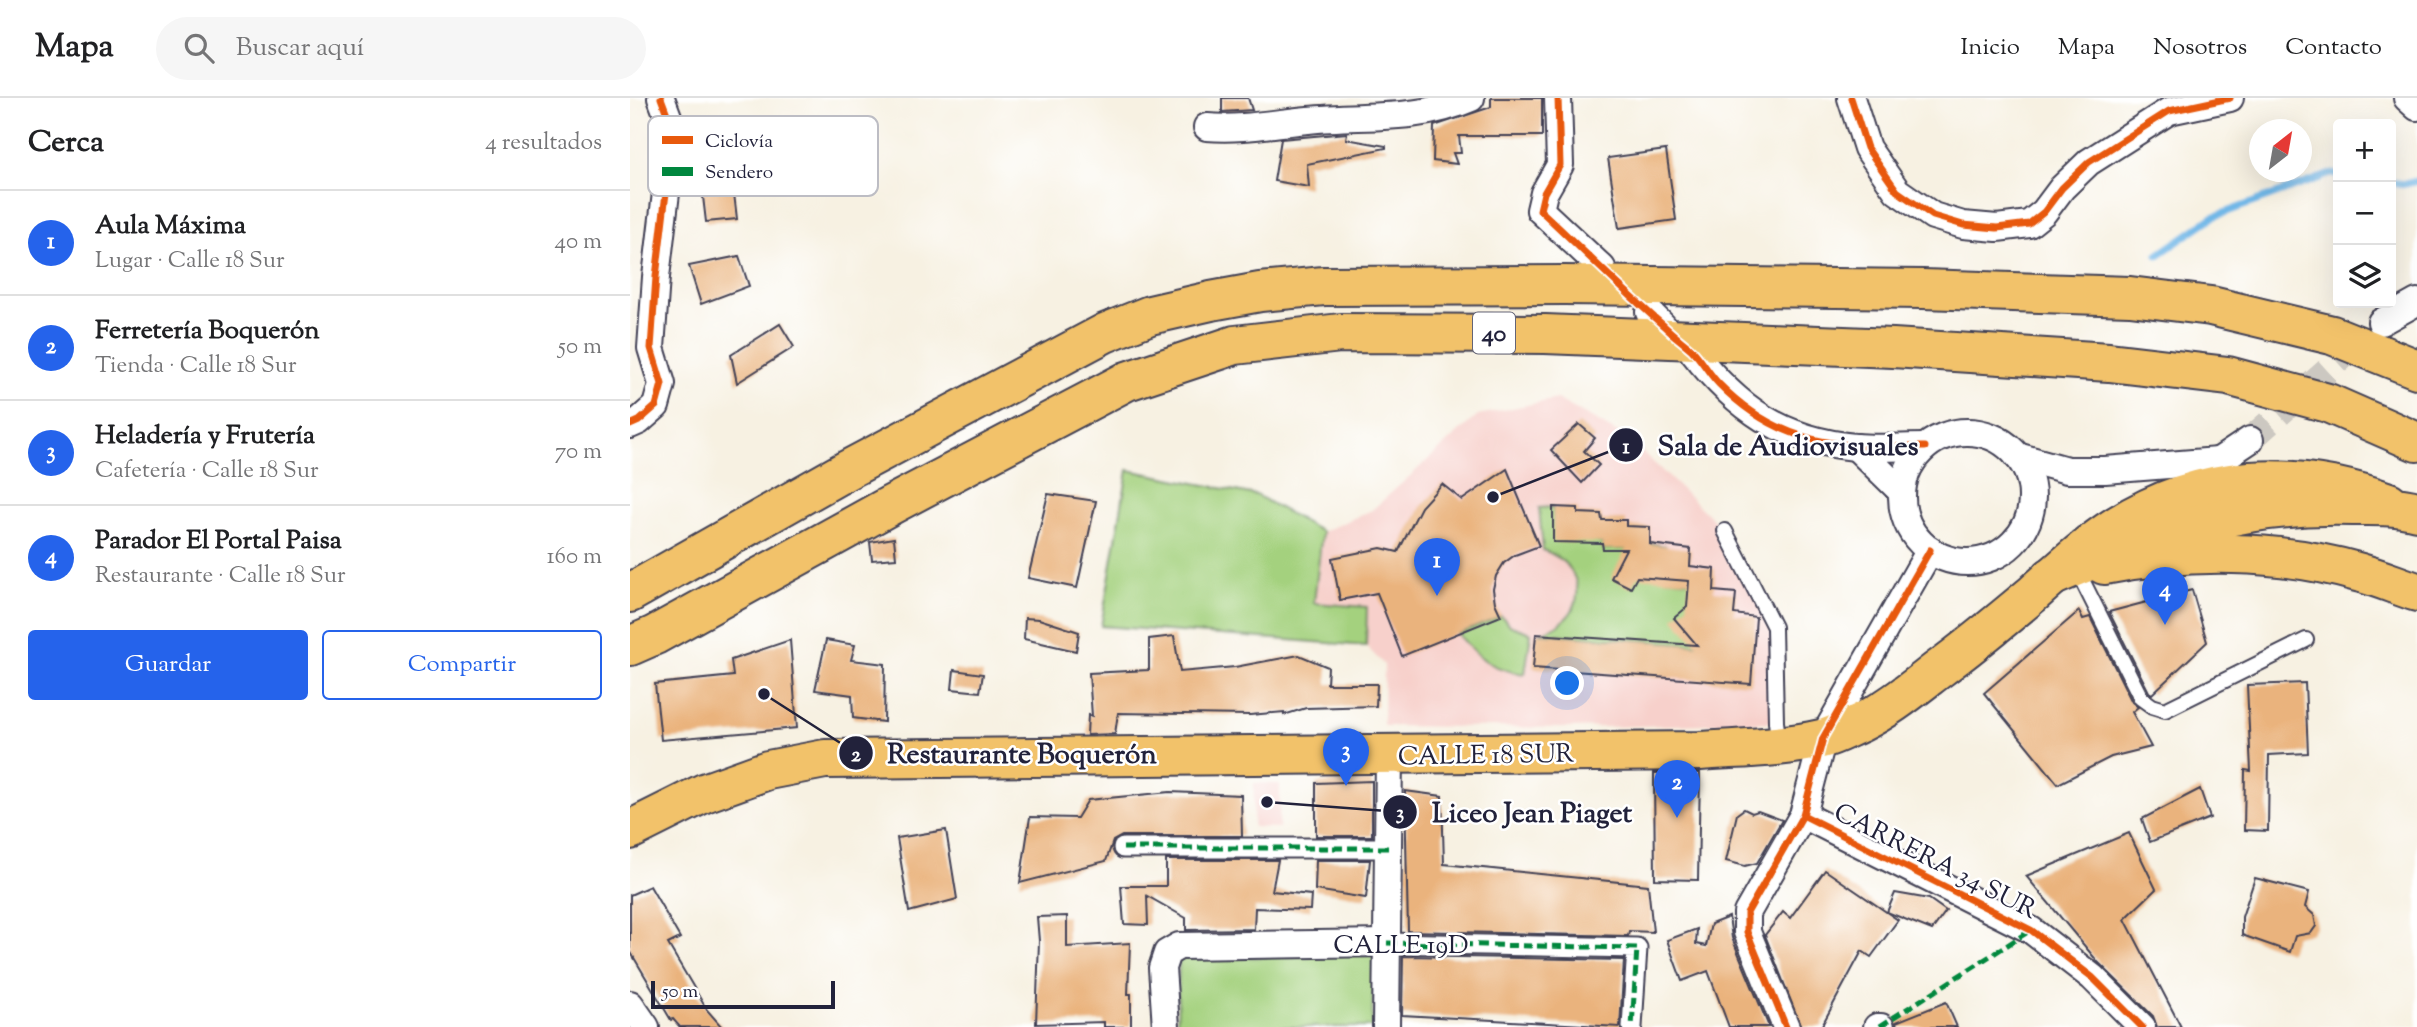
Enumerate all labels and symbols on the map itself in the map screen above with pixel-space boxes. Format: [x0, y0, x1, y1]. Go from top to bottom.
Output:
legend [648, 116, 878, 196]
north arrow [2249, 119, 2312, 182]
text: Ciclovía [705, 129, 773, 156]
text: Sendero [705, 160, 773, 187]
road number: 40 [1473, 312, 1515, 354]
callout: Sala de Audiovisuales [1608, 421, 1932, 470]
text: Sala de Audiovisuales [1657, 428, 1919, 468]
text: 1 [1622, 433, 1630, 463]
pin: 1 [1414, 538, 1460, 596]
pin: 4 [2142, 567, 2188, 625]
your location [1550, 666, 1584, 700]
pin: 3 [1323, 728, 1369, 786]
callout: Restaurante Boquerón [838, 729, 1171, 778]
text: Restaurante Boquerón [887, 736, 1157, 776]
street label: CALLE 18 SUR [1398, 736, 1575, 777]
text: 2 [851, 741, 861, 771]
pin: 2 [1654, 760, 1700, 818]
callout: Liceo Jean Piaget [1383, 787, 1646, 836]
text: Liceo Jean Piaget [1432, 795, 1632, 835]
street label: CARRERA 34 SUR [1827, 795, 2043, 930]
text: 3 [1396, 799, 1404, 829]
street label: CALLE 19D [1333, 928, 1469, 965]
scale bar [651, 978, 835, 1010]

